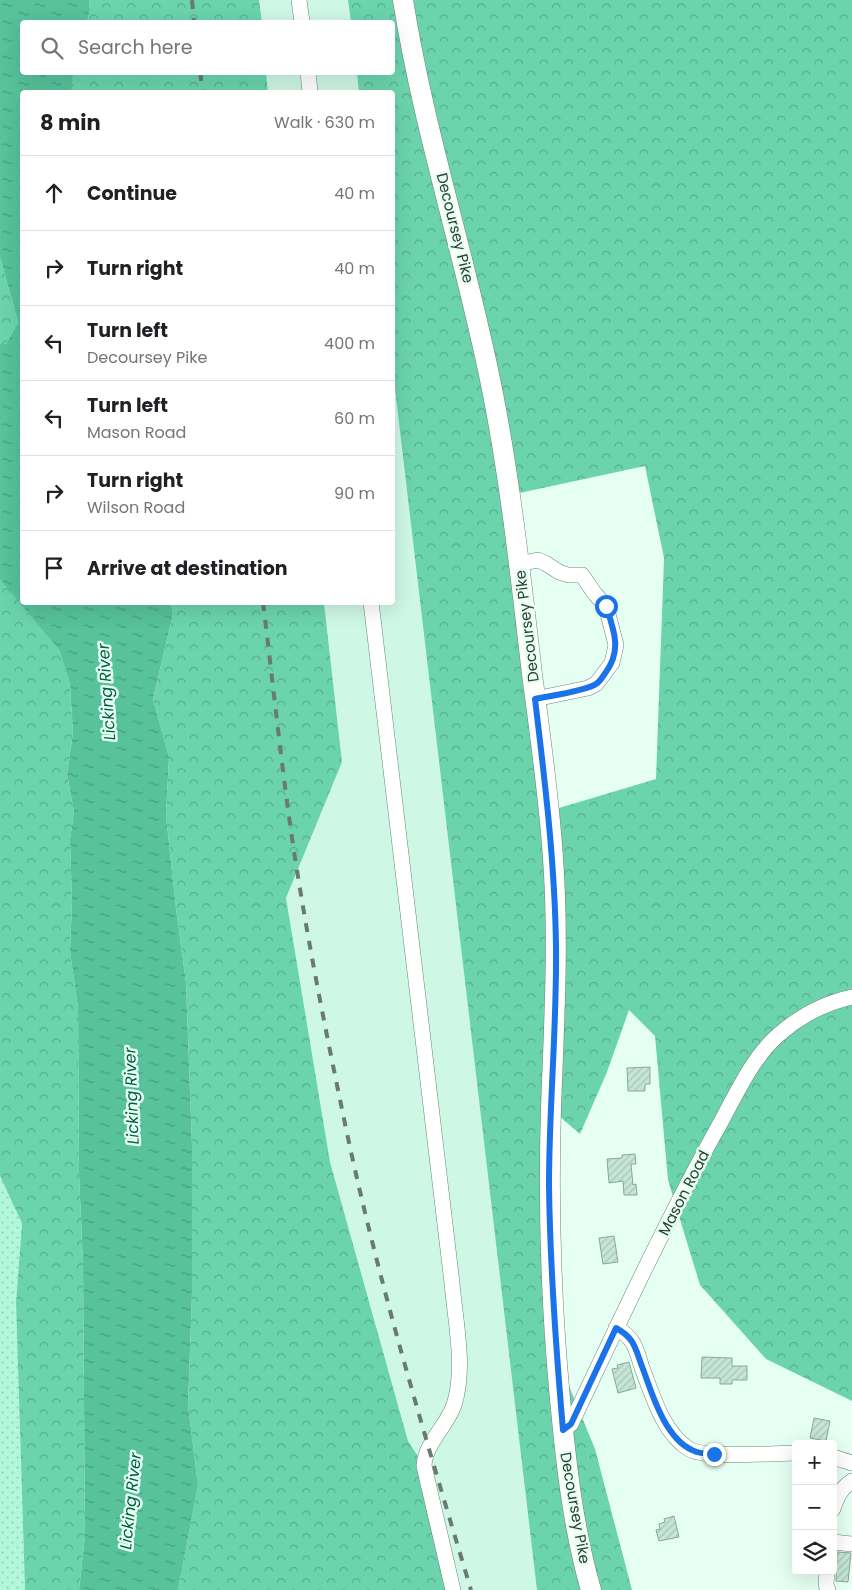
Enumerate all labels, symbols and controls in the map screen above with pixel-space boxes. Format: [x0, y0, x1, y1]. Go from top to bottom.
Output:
search box [20, 20, 395, 75]
icon: search [38, 34, 66, 62]
text: Search here [78, 34, 192, 61]
text: 8 min [40, 108, 101, 137]
text: Walk · 630 m [274, 111, 375, 134]
street label: Decoursey Pike [432, 171, 479, 285]
icon: ahead [40, 179, 68, 207]
text: Continue [87, 180, 177, 207]
text: 40 m [334, 182, 375, 205]
icon: right [40, 254, 68, 282]
text: Turn right [87, 255, 183, 282]
text: 40 m [334, 257, 375, 280]
text: Turn left [87, 317, 168, 344]
icon: left [40, 329, 68, 357]
text: 400 m [324, 332, 375, 355]
text: Decoursey Pike [87, 346, 207, 369]
text: Turn left [87, 392, 168, 419]
icon: left [40, 404, 68, 432]
text: 60 m [334, 407, 375, 430]
text: Mason Road [87, 421, 186, 444]
text: Turn right [87, 467, 183, 494]
icon: right [40, 479, 68, 507]
text: 90 m [334, 482, 375, 505]
text: Wilson Road [87, 496, 185, 519]
icon: arrive [40, 554, 68, 582]
text: Arrive at destination [87, 555, 288, 582]
street label: Decoursey Pike [509, 569, 544, 683]
route start [595, 595, 618, 618]
water label: Licking River [92, 642, 121, 741]
water label: Licking River [118, 1046, 145, 1145]
street label: Mason Road [653, 1147, 714, 1239]
map controls [792, 1440, 837, 1575]
button: + [792, 1440, 837, 1485]
route end [703, 1443, 726, 1466]
water label: Licking River [114, 1451, 147, 1551]
street label: Decoursey Pike [555, 1451, 596, 1565]
button: − [792, 1485, 837, 1530]
button: layers [792, 1530, 837, 1575]

